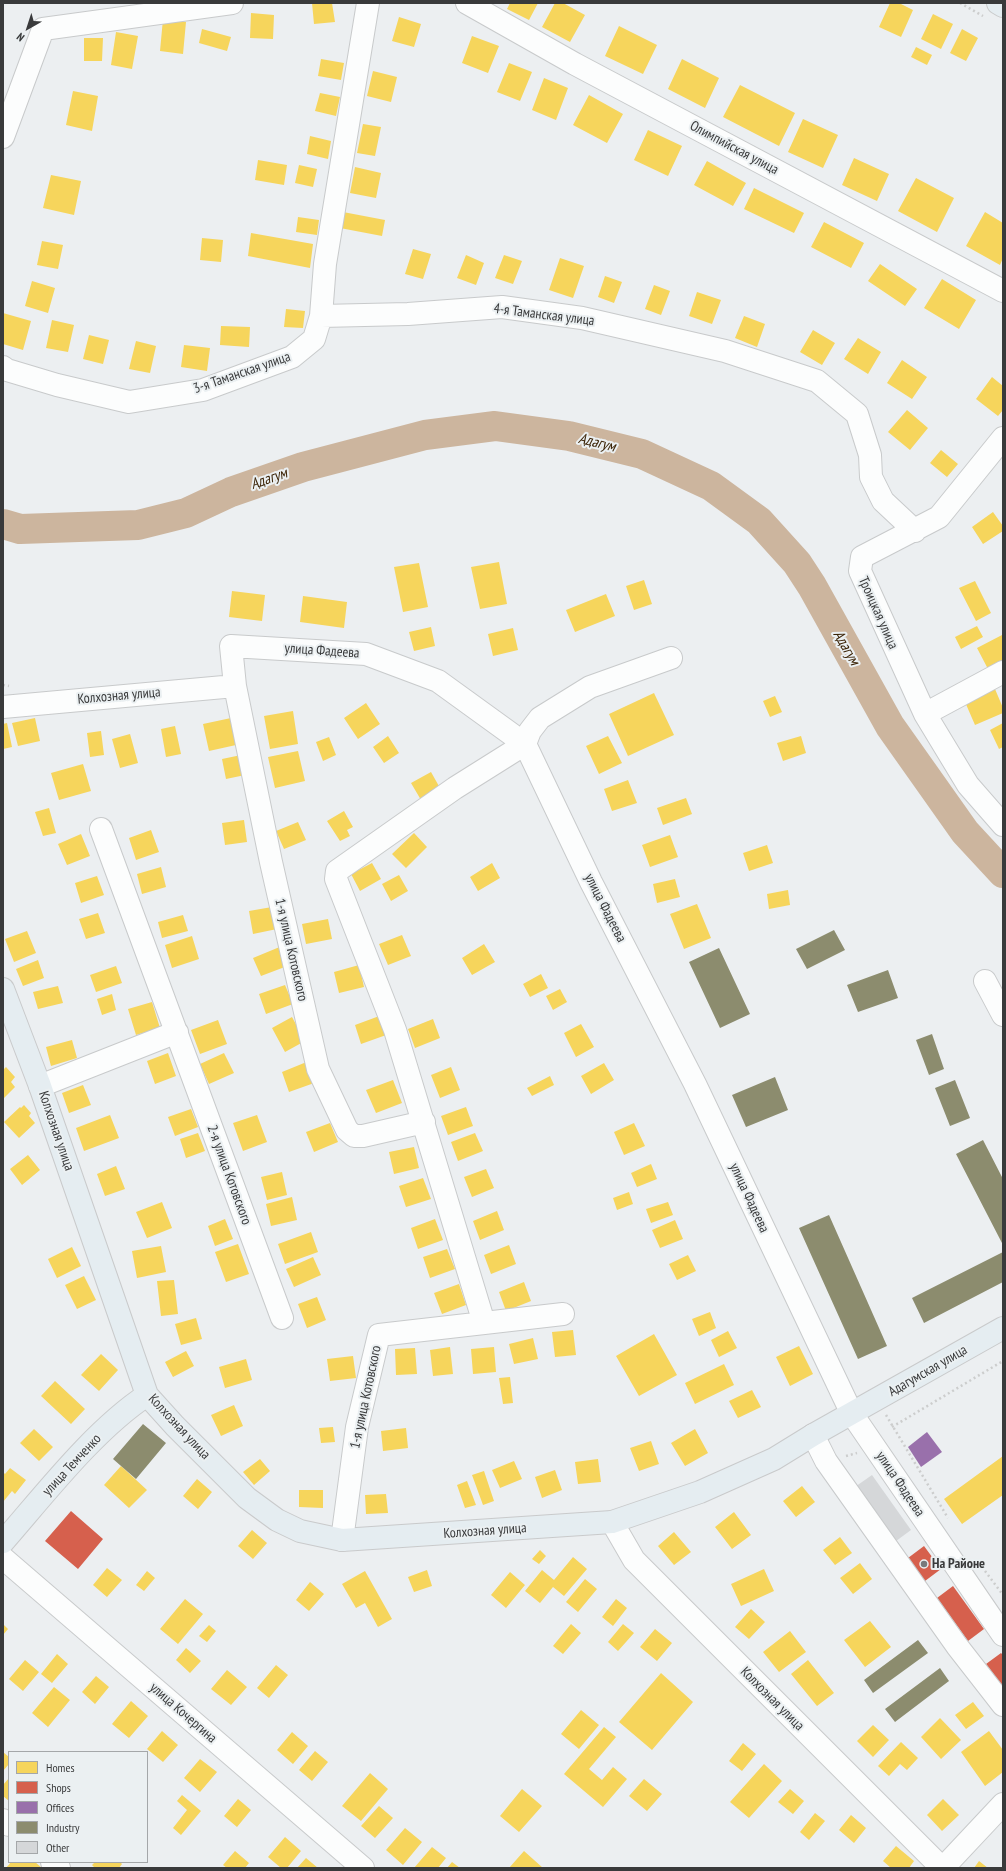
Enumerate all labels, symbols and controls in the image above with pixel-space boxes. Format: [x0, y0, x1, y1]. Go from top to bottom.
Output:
north arrow [8, 8, 48, 48]
text: N [14, 30, 27, 45]
street label: Олимпийская улица [687, 118, 781, 178]
street label: 4-я Таманская улица [493, 300, 595, 330]
street label: 3-я Таманская улица [191, 349, 293, 397]
water label: Адагум [577, 430, 617, 456]
water label: Адагум [248, 464, 290, 494]
street label: Троицкая улица [855, 574, 901, 652]
water label: Адагум [829, 627, 863, 669]
street label: улица Фадеева [284, 640, 360, 662]
street label: Колхозная улица [77, 684, 161, 708]
street label: улица Фадеева [580, 871, 630, 945]
street label: 1-я улица Котовского [271, 897, 311, 1003]
street label: Колхозная улица [35, 1089, 77, 1173]
street label: 2-я улица Котовского [203, 1123, 255, 1227]
street label: улица Фадеева [726, 1160, 772, 1236]
street label: Адагумская улица [886, 1342, 970, 1400]
street label: 1-я улица Котовского [347, 1344, 385, 1450]
street label: Колхозная улица [144, 1391, 214, 1463]
street label: улица Темченко [39, 1431, 105, 1499]
street label: улица Фадеева [872, 1448, 928, 1520]
street label: Колхозная улица [443, 1520, 527, 1542]
place label: На Районе [932, 1556, 985, 1572]
marker: На Районе [919, 1559, 929, 1569]
street label: Колхозная улица [737, 1664, 807, 1734]
street label: улица Кочергина [146, 1679, 220, 1747]
legend [8, 1751, 148, 1863]
text: Homes [46, 1760, 74, 1775]
text: Shops [46, 1780, 71, 1795]
text: Offices [46, 1800, 74, 1815]
text: Industry [46, 1820, 80, 1835]
text: Other [46, 1840, 69, 1855]

